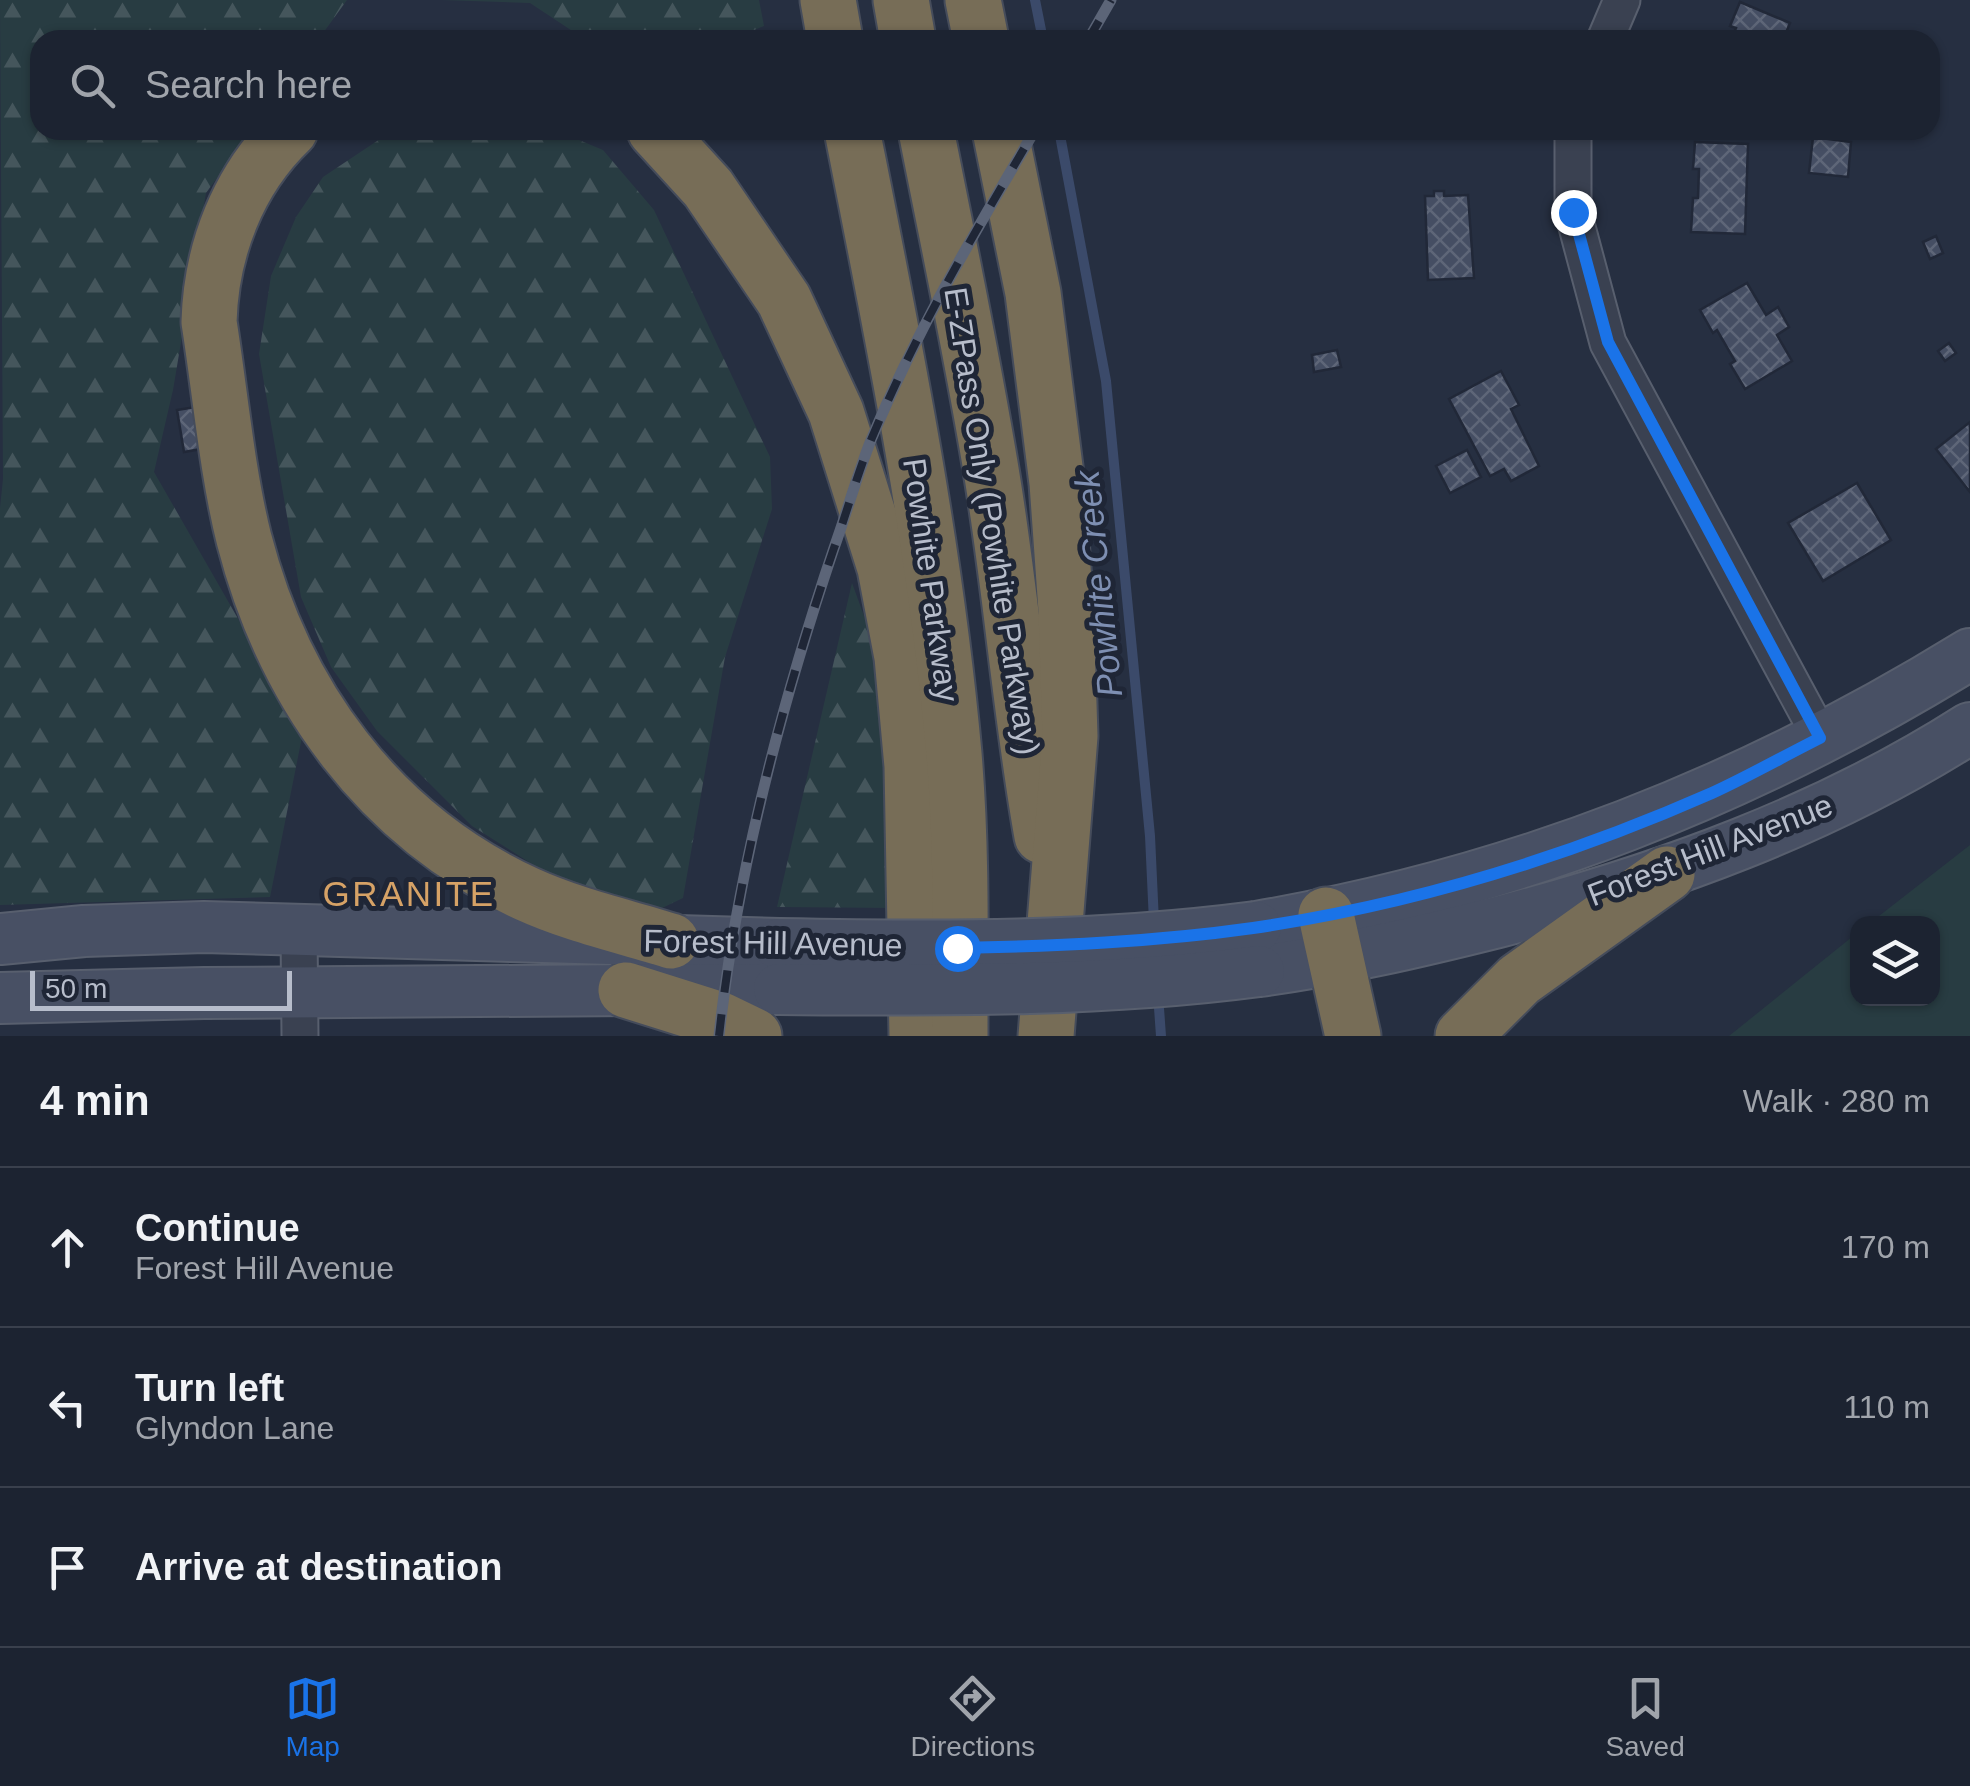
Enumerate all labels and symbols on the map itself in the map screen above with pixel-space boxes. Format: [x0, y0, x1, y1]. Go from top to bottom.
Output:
route end [1551, 190, 1597, 236]
street label: E-ZPass Only (Powhite Parkway) [937, 285, 1047, 757]
street label: Powhite Parkway [896, 456, 966, 704]
water label: Powhite Creek [1067, 467, 1129, 699]
street label: Forest Hill Avenue [1583, 787, 1837, 913]
district label: GRANITE [322, 874, 496, 913]
street label: Forest Hill Avenue [643, 923, 903, 963]
route start [935, 926, 981, 972]
scale bar [30, 966, 292, 1010]

